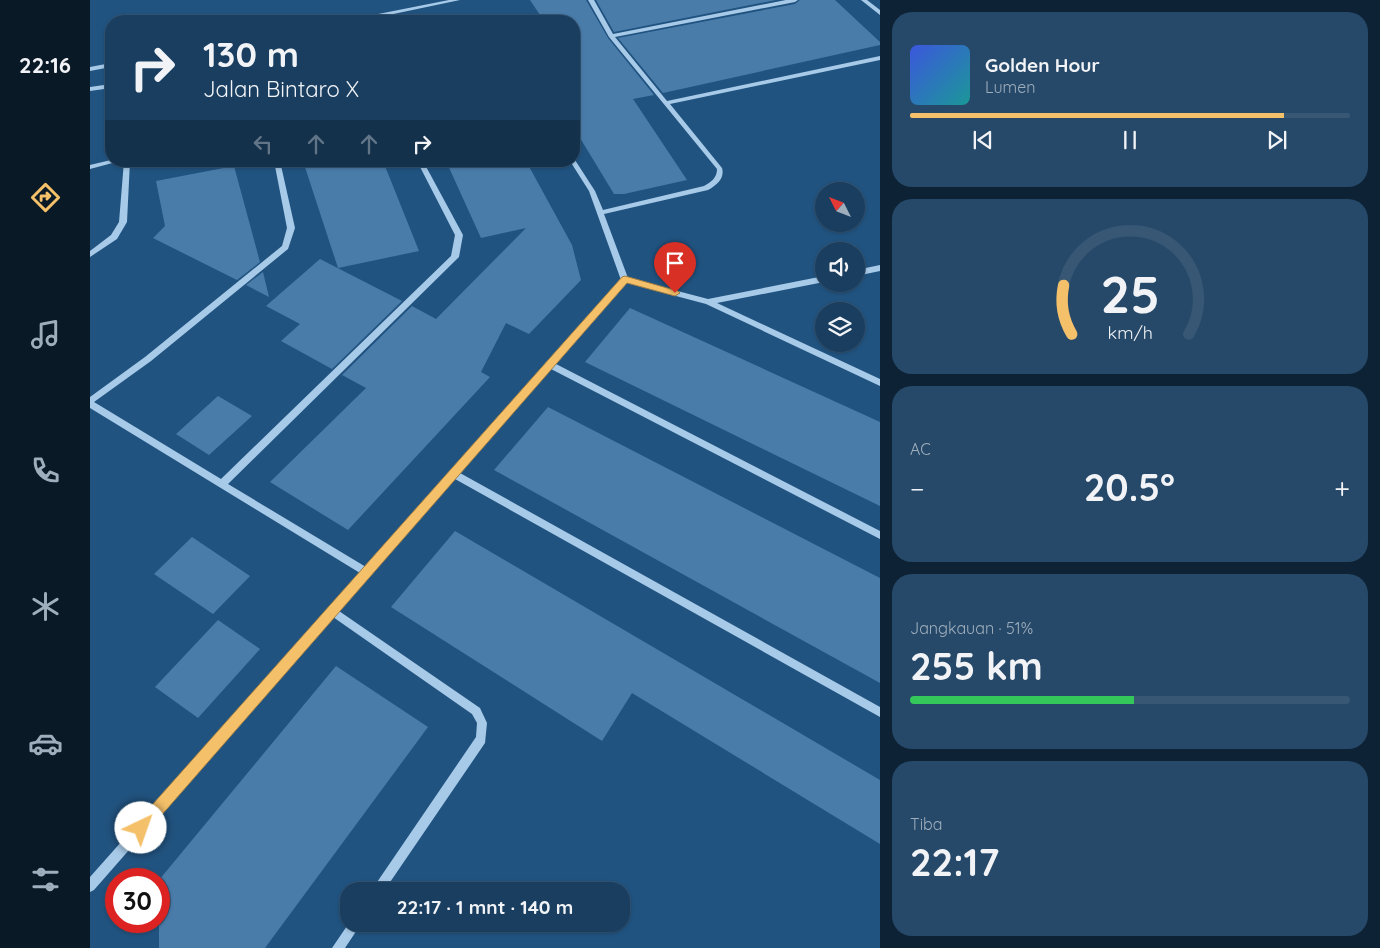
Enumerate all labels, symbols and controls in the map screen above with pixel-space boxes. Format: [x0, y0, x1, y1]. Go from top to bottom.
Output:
text: 130 m [203, 32, 299, 76]
icon: right [120, 35, 185, 100]
text: 22:16 [19, 51, 71, 79]
text: Golden Hour [985, 53, 1100, 77]
text: Jalan Bintaro X [203, 75, 359, 103]
text: Lumen [985, 77, 1036, 97]
icon: previous [969, 126, 997, 154]
icon: pause [1116, 126, 1144, 154]
icon: next [1263, 126, 1291, 154]
icon: left [249, 130, 277, 158]
icon: ahead [302, 130, 330, 158]
icon: ahead [355, 130, 383, 158]
icon: right [408, 130, 436, 158]
icon: directions [28, 180, 63, 215]
north arrow [815, 182, 865, 232]
map controls [815, 182, 865, 352]
pin [654, 242, 696, 293]
button: sound [815, 242, 865, 292]
icon: arrive [661, 249, 689, 277]
text: 25 [1100, 261, 1160, 326]
button: layers [815, 302, 865, 352]
icon: music [28, 317, 63, 352]
text: km/h [1107, 321, 1153, 343]
text: AC [910, 439, 931, 459]
icon: phone [28, 453, 63, 488]
text: 20.5° [1084, 463, 1175, 511]
text: − [910, 471, 925, 506]
text: + [1334, 471, 1350, 506]
icon: climate [28, 589, 63, 624]
text: Jangkauan · 51% [910, 618, 1033, 638]
text: 255 km [910, 642, 1043, 690]
icon: car [28, 726, 63, 761]
position arrow [114, 801, 166, 853]
text: Tiba [910, 814, 942, 834]
text: 22:17 [910, 838, 999, 886]
icon: filters [28, 862, 63, 897]
speed limit sign: 30 [105, 868, 170, 933]
text: 22:17 · 1 mnt · 140 m [397, 895, 573, 919]

